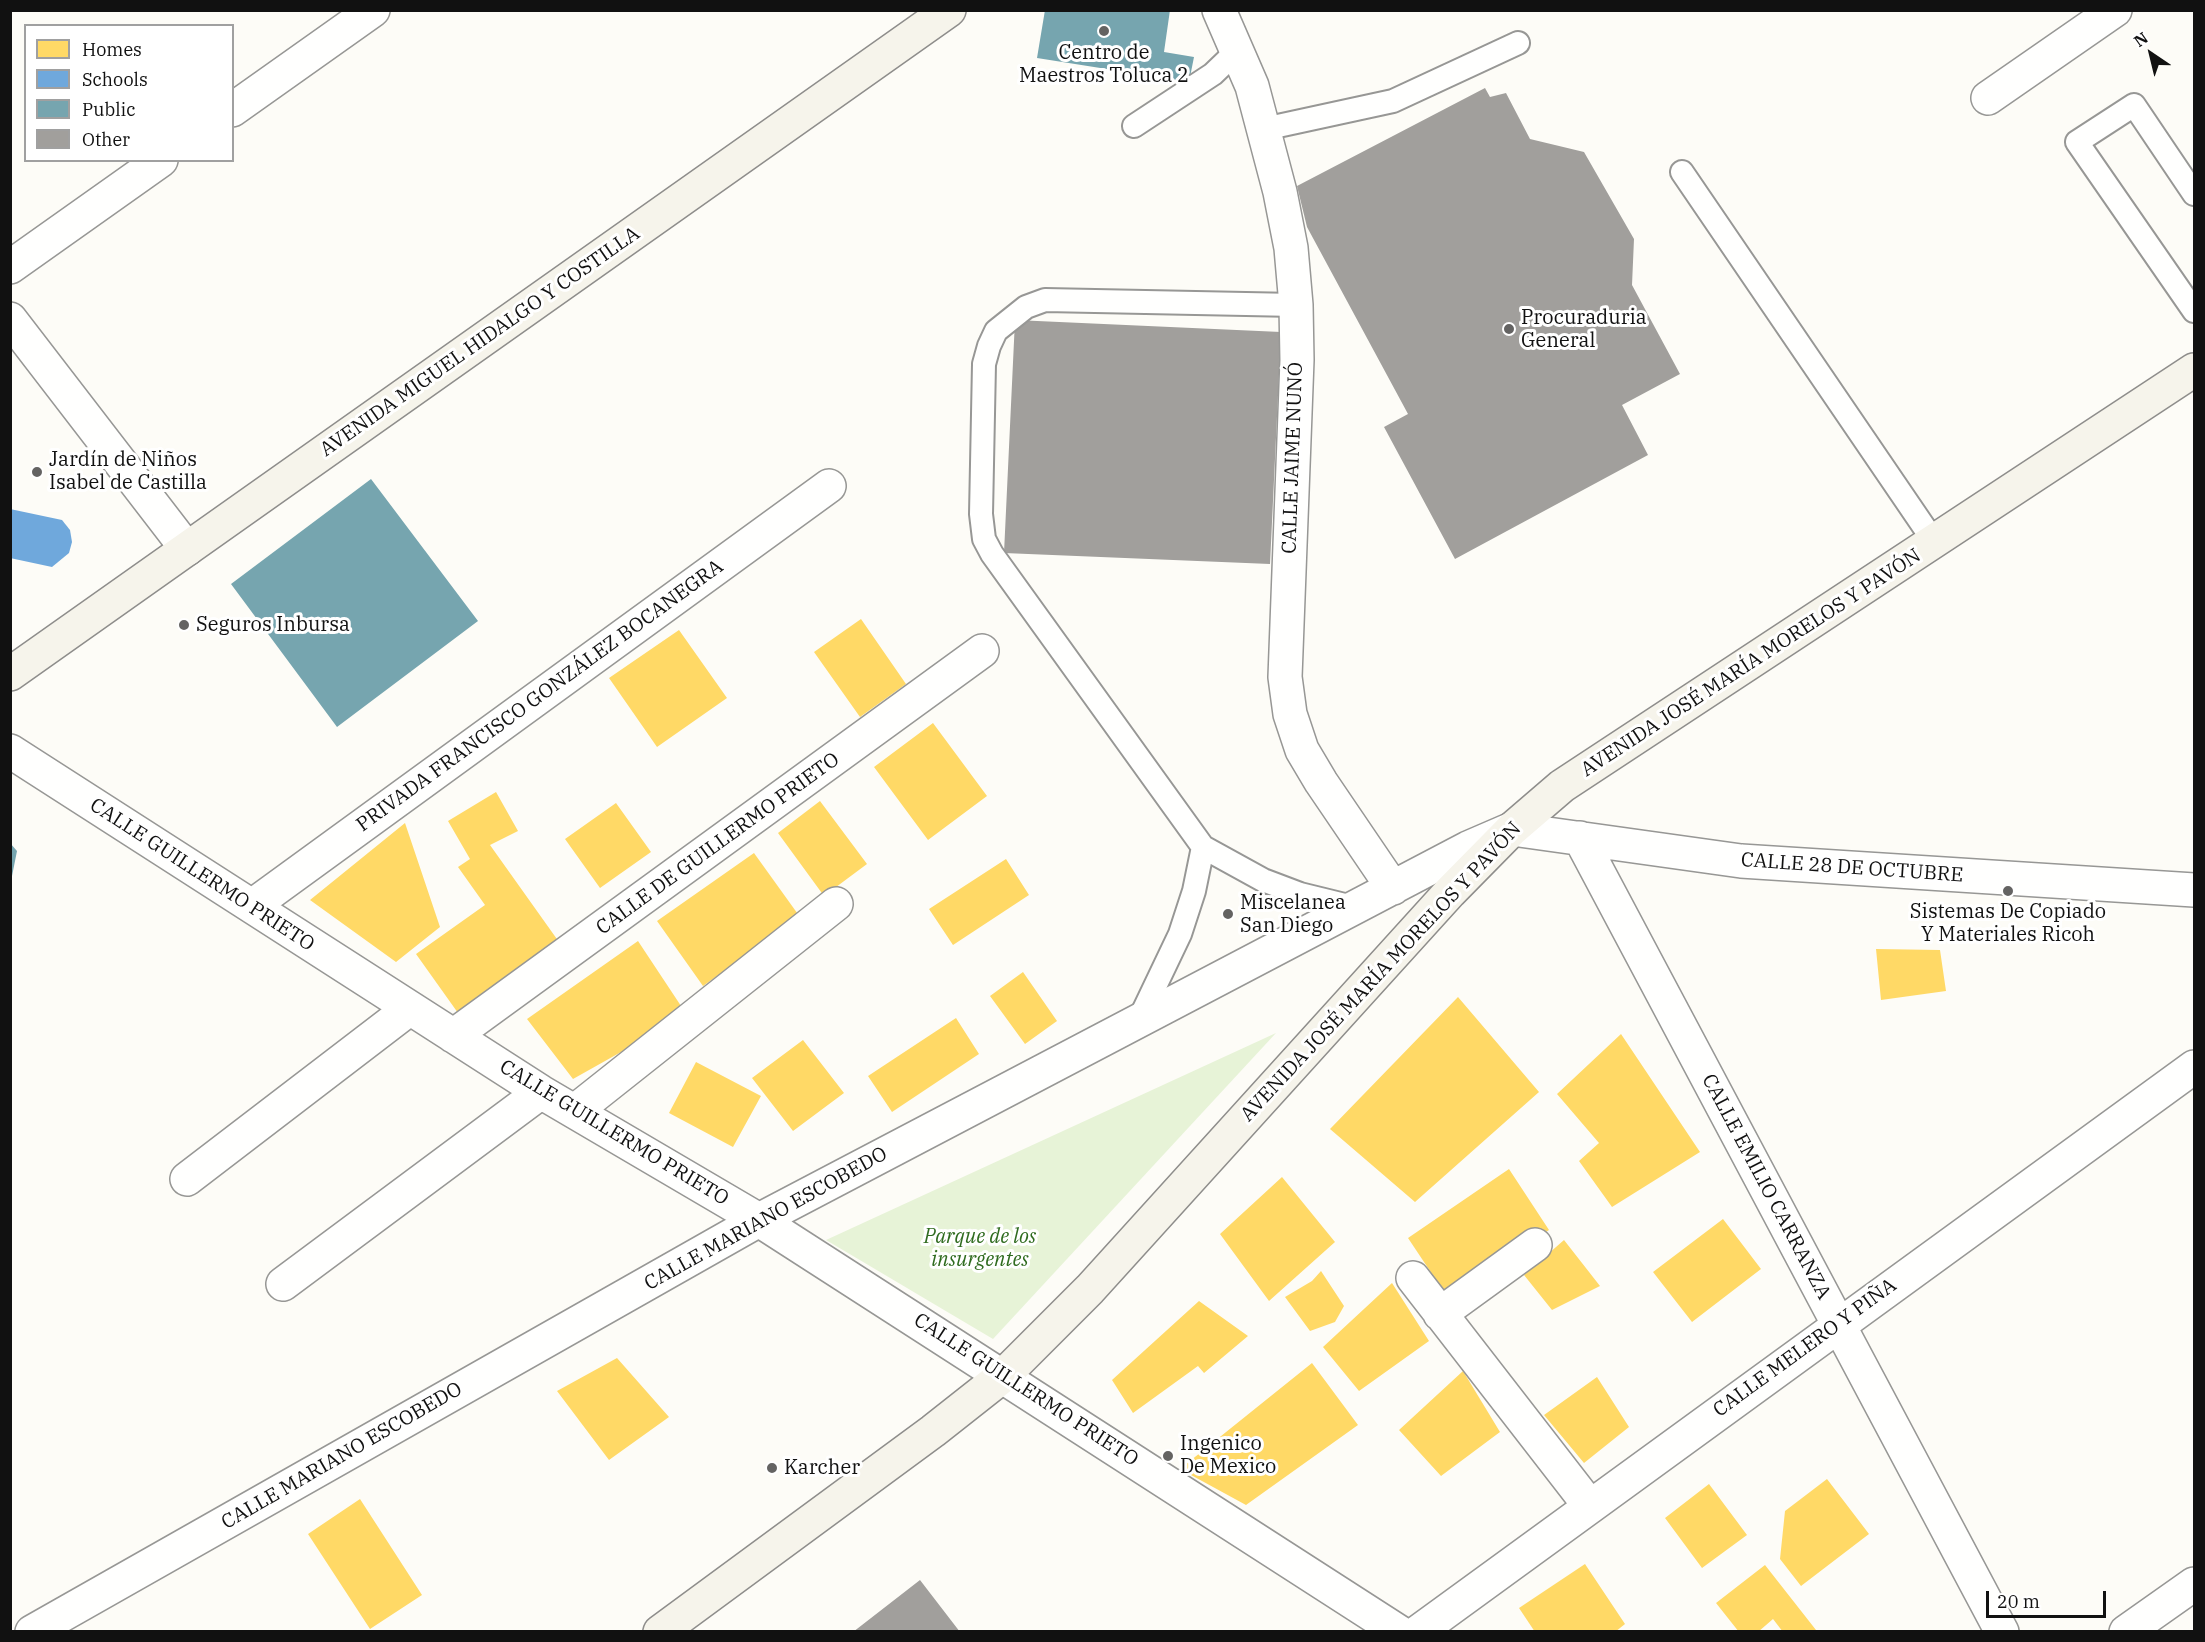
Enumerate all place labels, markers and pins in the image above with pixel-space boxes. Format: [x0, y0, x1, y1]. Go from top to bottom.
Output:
marker: Centro de Maestros Toluca 2 [1097, 24, 1111, 38]
place label: Centro de Maestros Toluca 2 [1019, 41, 1189, 88]
place label: Procuraduria General [1521, 306, 1647, 353]
marker: Procuraduria General [1502, 322, 1516, 336]
place label: Jardín de Niños Isabel de Castilla [49, 448, 207, 495]
marker: Jardín de Niños Isabel de Castilla [30, 465, 44, 479]
place label: Seguros Inbursa [196, 613, 350, 637]
marker: Seguros Inbursa [177, 618, 191, 632]
marker: Sistemas De Copiado Y Materiales Ricoh [2001, 884, 2015, 898]
place label: Miscelanea San Diego [1240, 891, 1346, 938]
place label: Sistemas De Copiado Y Materiales Ricoh [1910, 900, 2106, 947]
marker: Miscelanea San Diego [1221, 907, 1235, 921]
place label: Ingenico De Mexico [1180, 1432, 1276, 1479]
marker: Ingenico De Mexico [1161, 1449, 1175, 1463]
place label: Karcher [784, 1456, 860, 1480]
marker: Karcher [765, 1461, 779, 1475]

